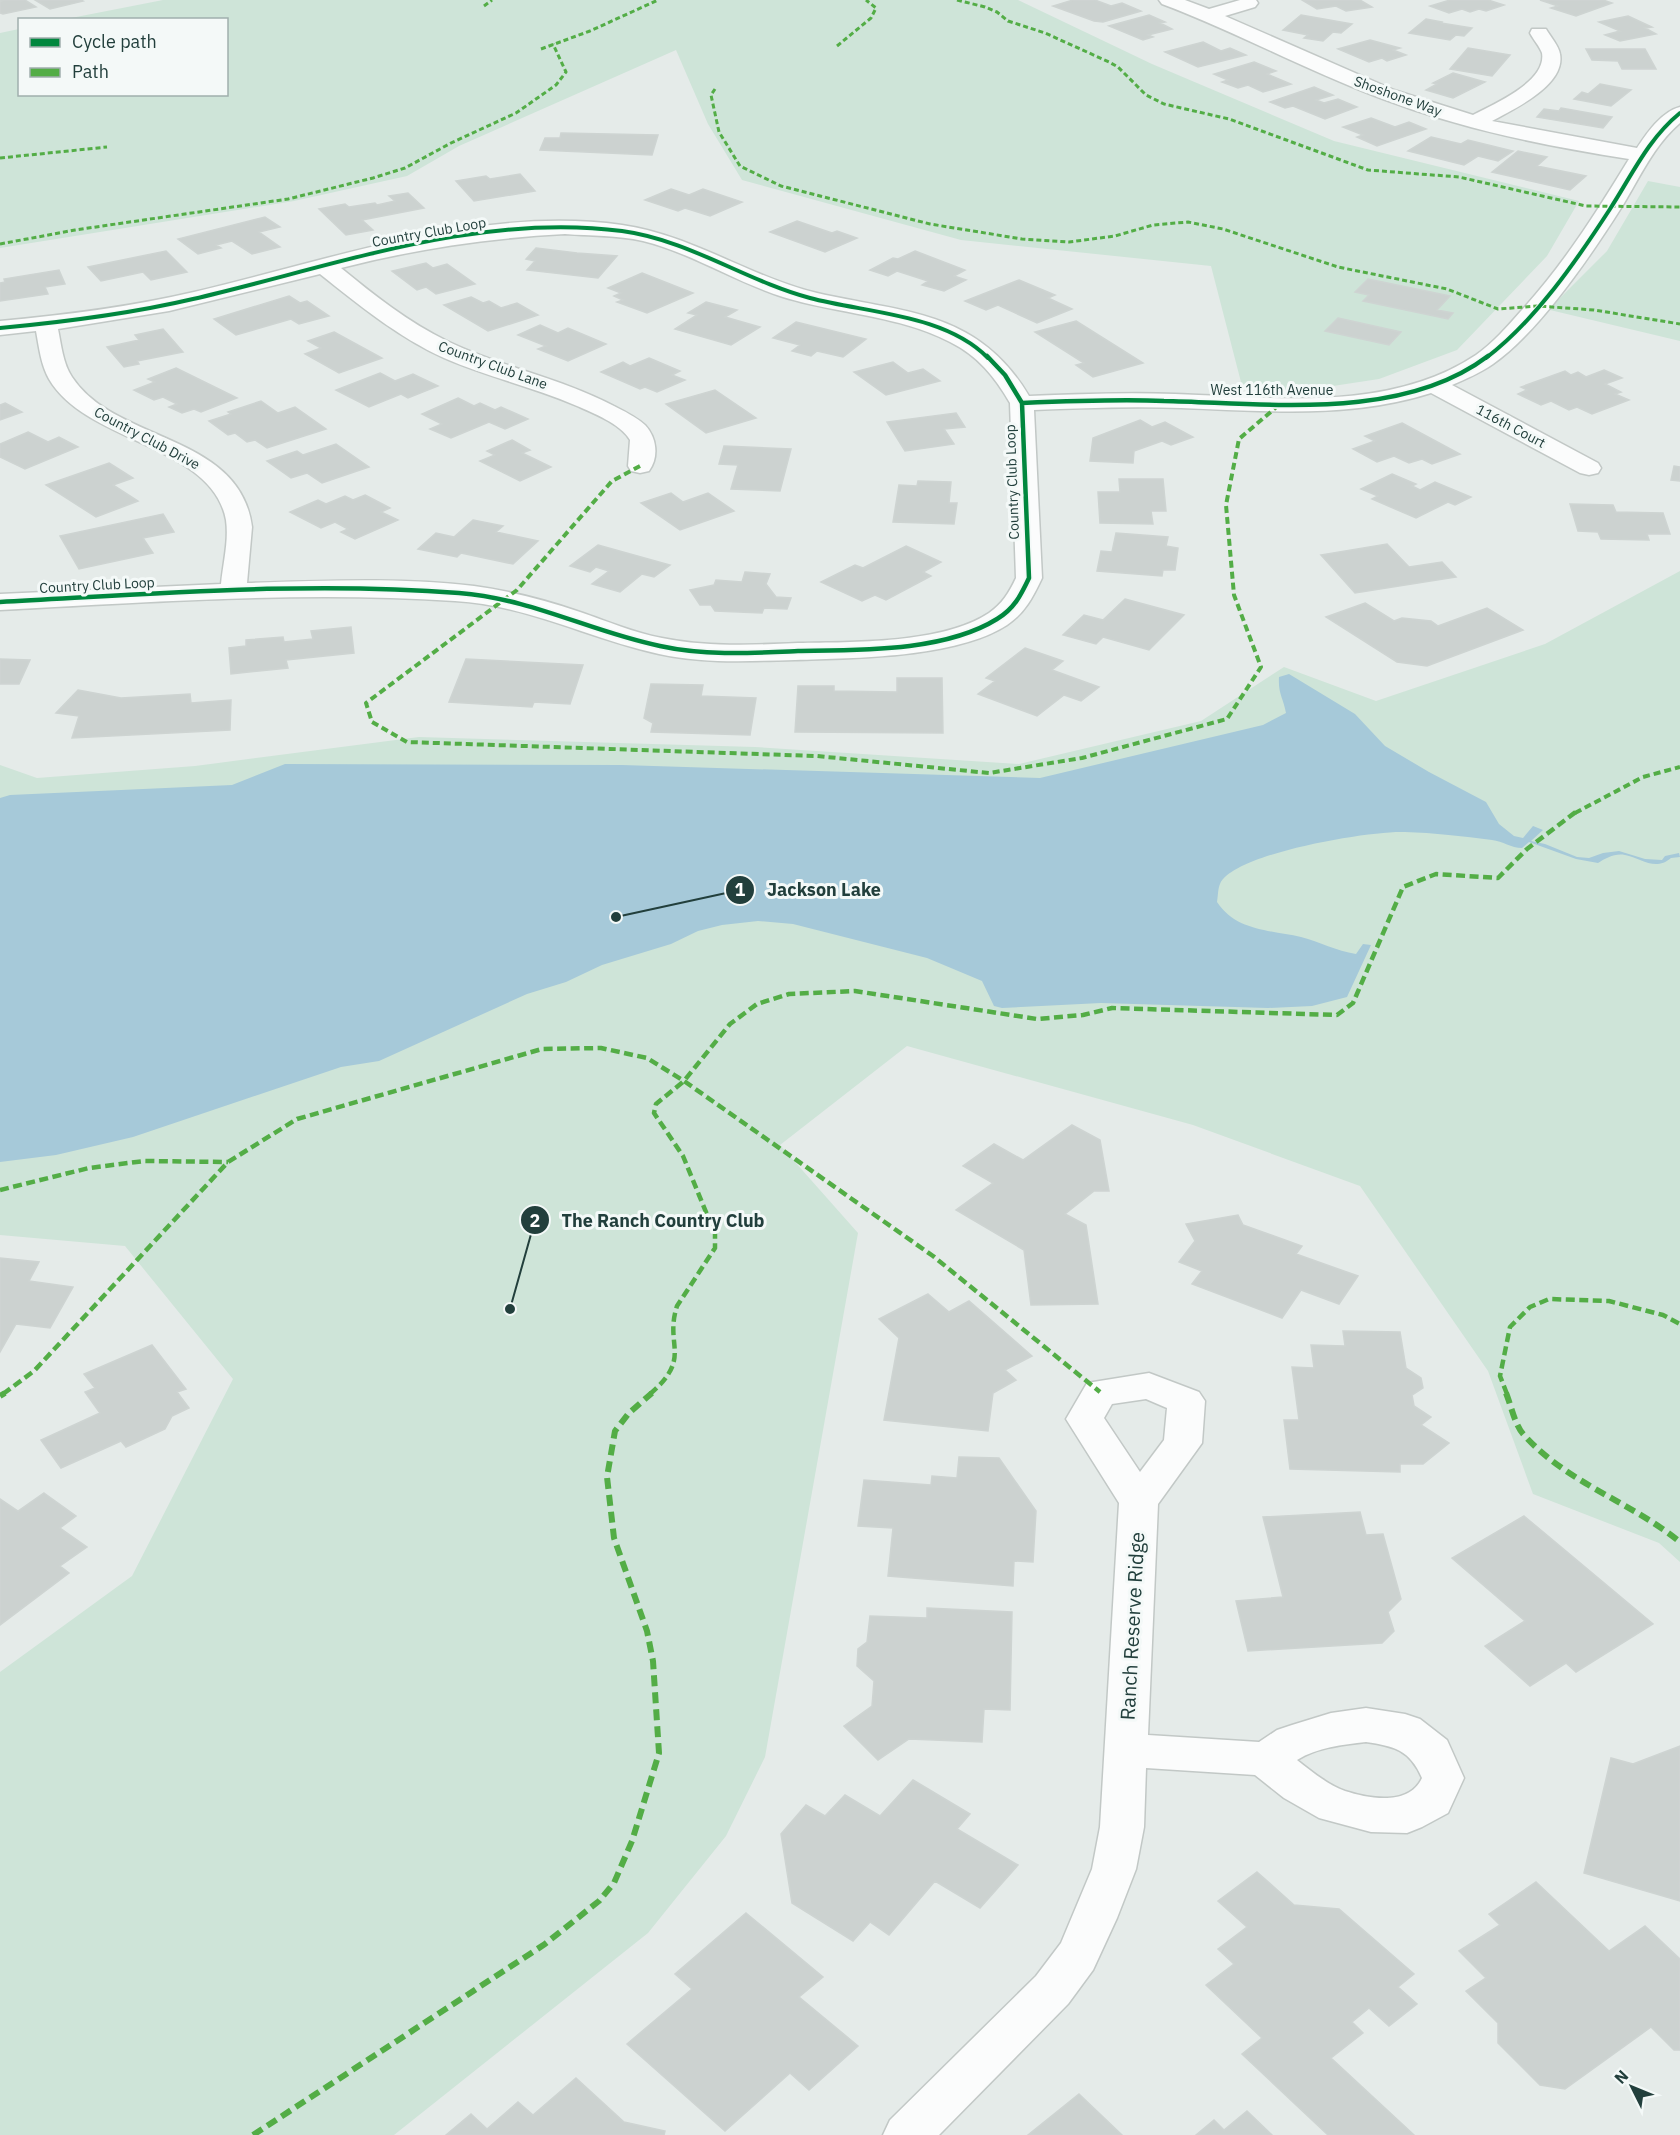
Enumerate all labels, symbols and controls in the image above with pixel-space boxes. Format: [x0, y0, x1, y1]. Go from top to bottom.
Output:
legend [18, 18, 228, 96]
text: Cycle path [72, 30, 157, 53]
text: Path [72, 60, 109, 83]
street label: Shoshone Way [1352, 72, 1444, 120]
street label: Country Club Loop [371, 213, 487, 251]
street label: Country Club Lane [436, 337, 550, 393]
street label: West 116th Avenue [1210, 381, 1334, 399]
street label: 116th Court [1473, 400, 1549, 452]
street label: Country Club Drive [91, 403, 203, 474]
street label: Country Club Loop [1001, 424, 1023, 540]
street label: Country Club Loop [39, 573, 155, 597]
callout: Jackson Lake [725, 872, 893, 908]
text: 1 [735, 878, 746, 901]
text: Jackson Lake [767, 878, 881, 901]
callout: The Ranch Country Club [520, 1202, 777, 1238]
text: 2 [530, 1209, 540, 1232]
text: The Ranch Country Club [561, 1209, 765, 1232]
street label: Ranch Reserve Ridge [1114, 1531, 1150, 1721]
north arrow [1602, 2057, 1662, 2117]
text: N [1610, 2066, 1632, 2088]

